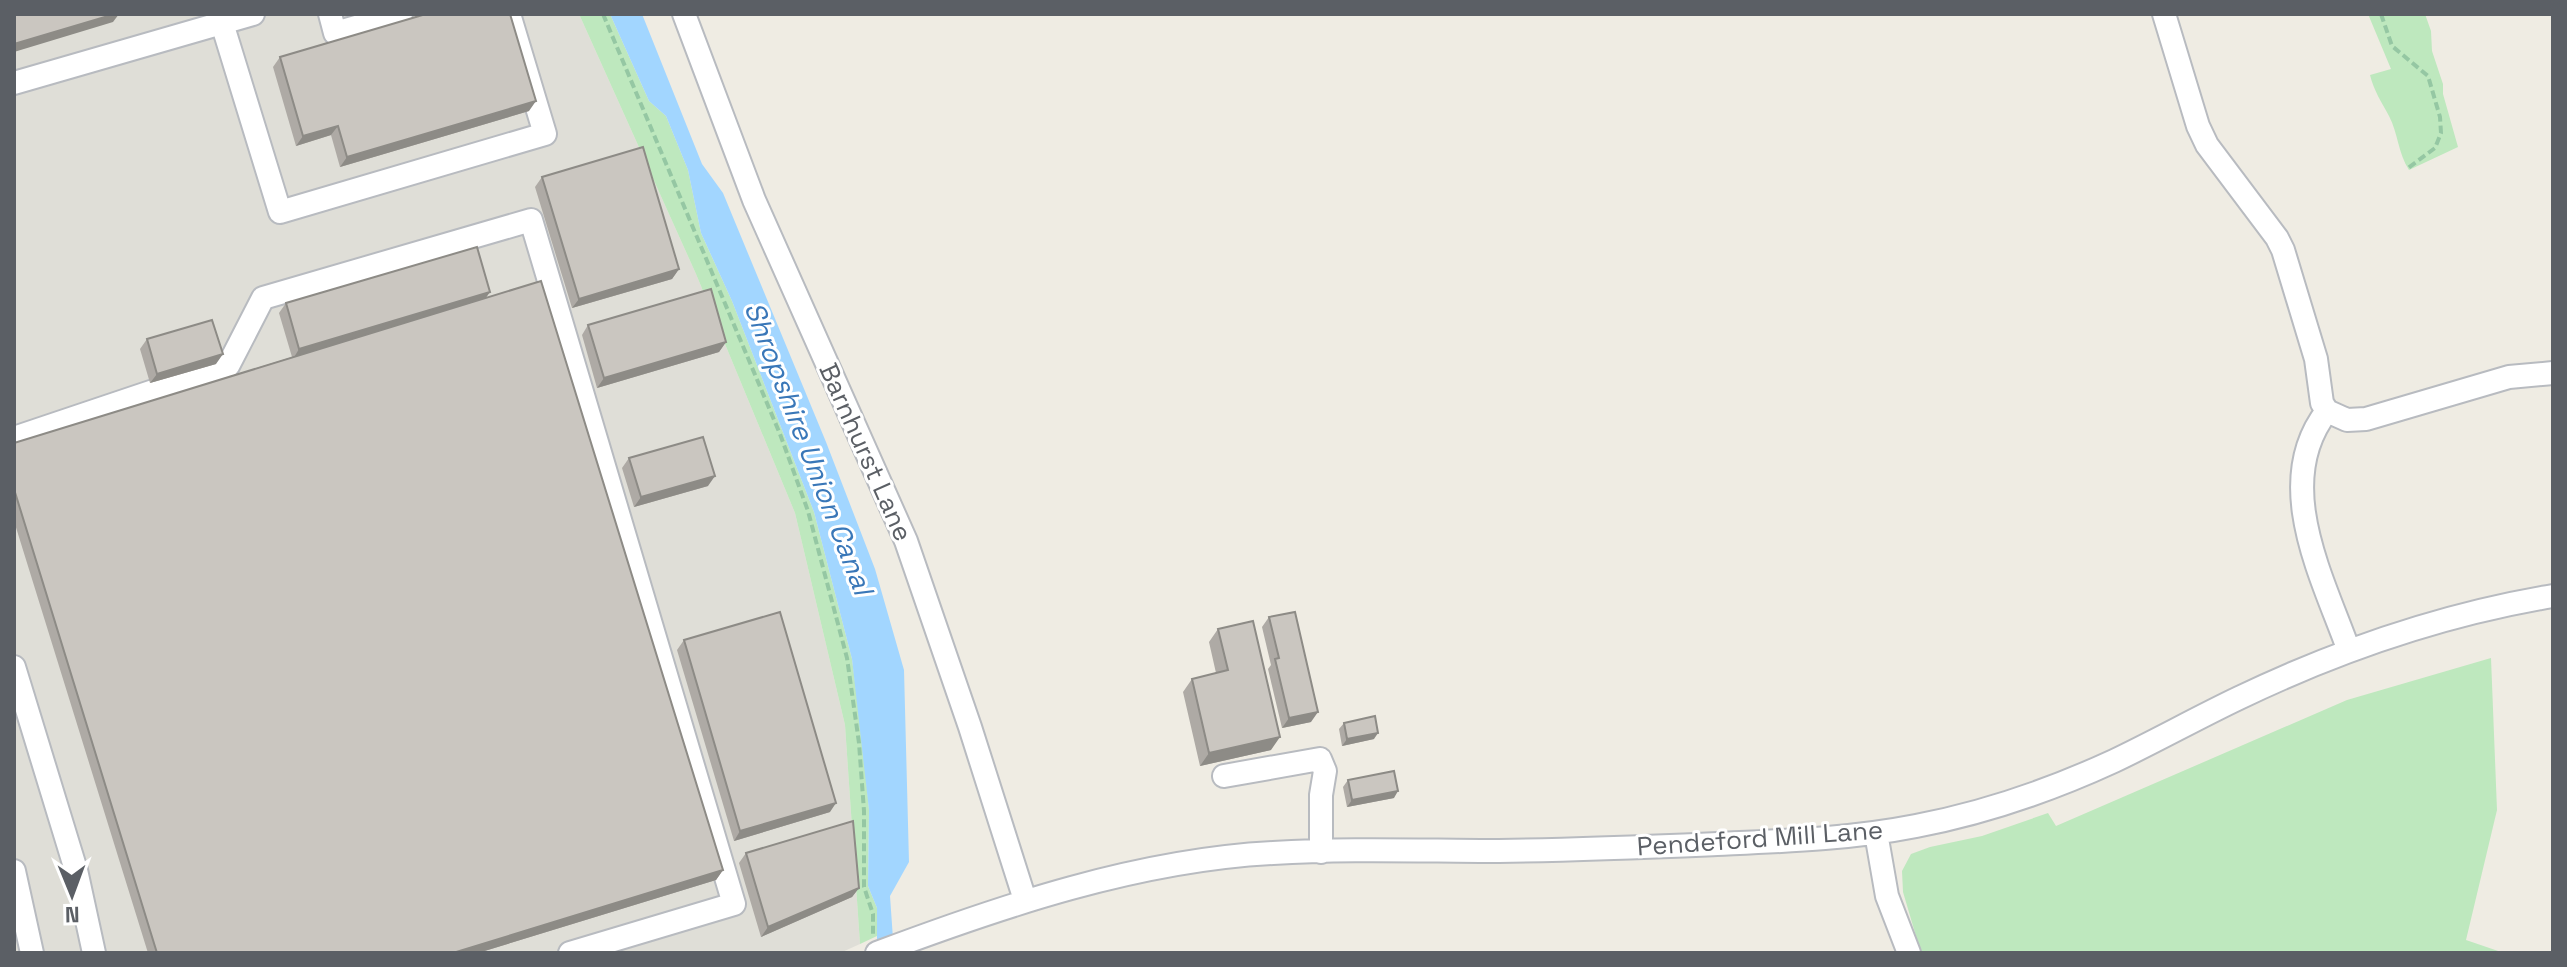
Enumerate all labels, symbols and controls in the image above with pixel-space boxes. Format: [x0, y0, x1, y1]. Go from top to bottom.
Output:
water label: Shropshire Union Canal [736, 296, 883, 602]
street label: Barnhurst Lane [812, 358, 920, 546]
street label: Pendeford Mill Lane [1636, 812, 1884, 864]
north arrow [32, 855, 112, 935]
text: N [65, 901, 80, 929]

